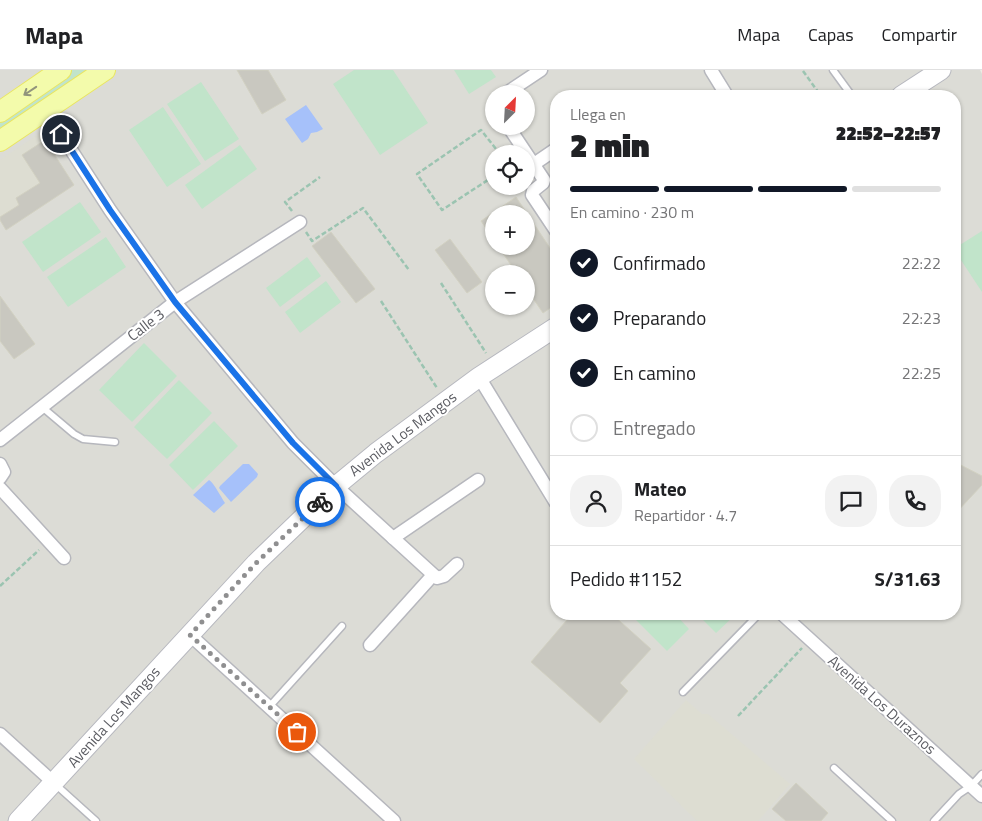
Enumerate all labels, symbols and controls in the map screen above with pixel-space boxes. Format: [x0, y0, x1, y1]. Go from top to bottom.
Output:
text: Mapa [25, 17, 83, 53]
text: Mapa [737, 21, 780, 48]
text: Capas [808, 21, 854, 48]
text: Compartir [882, 21, 957, 48]
north arrow [485, 85, 535, 135]
map controls [485, 85, 535, 315]
one-way arrow [24, 86, 38, 96]
text: Llega en [570, 102, 626, 126]
pin [40, 113, 82, 155]
text: 22:52–22:57 [836, 118, 941, 147]
icon: home [47, 120, 75, 148]
text: 2 min [570, 121, 650, 169]
button: locate [485, 145, 535, 195]
text: En camino · 230 m [570, 200, 694, 224]
button: + [485, 205, 535, 255]
text: Confirmado [613, 248, 706, 277]
icon: check [570, 249, 598, 277]
text: 22:22 [902, 251, 941, 275]
button: − [485, 265, 535, 315]
street label: Calle 3 [122, 303, 169, 347]
text: Preparando [613, 303, 706, 332]
icon: check [570, 304, 598, 332]
text: 22:23 [902, 306, 941, 330]
text: En camino [613, 358, 696, 387]
icon: check [570, 359, 598, 387]
text: 22:25 [902, 361, 941, 385]
street label: Avenida Los Mangos [344, 385, 461, 482]
text: Entregado [613, 413, 696, 442]
text: Mateo [634, 474, 687, 503]
button: person [570, 475, 622, 527]
button: chat [825, 475, 877, 527]
button: phone [889, 475, 941, 527]
courier [295, 477, 345, 527]
icon: bike [306, 488, 334, 516]
text: Repartidor · 4.7 [634, 503, 737, 527]
text: Pedido #1152 [570, 564, 682, 593]
text: S/31.63 [874, 564, 941, 593]
street label: Avenida Los Duraznos [823, 650, 942, 760]
street label: Avenida Los Mangos [62, 661, 166, 772]
pin [276, 711, 318, 753]
icon: bag [283, 718, 311, 746]

